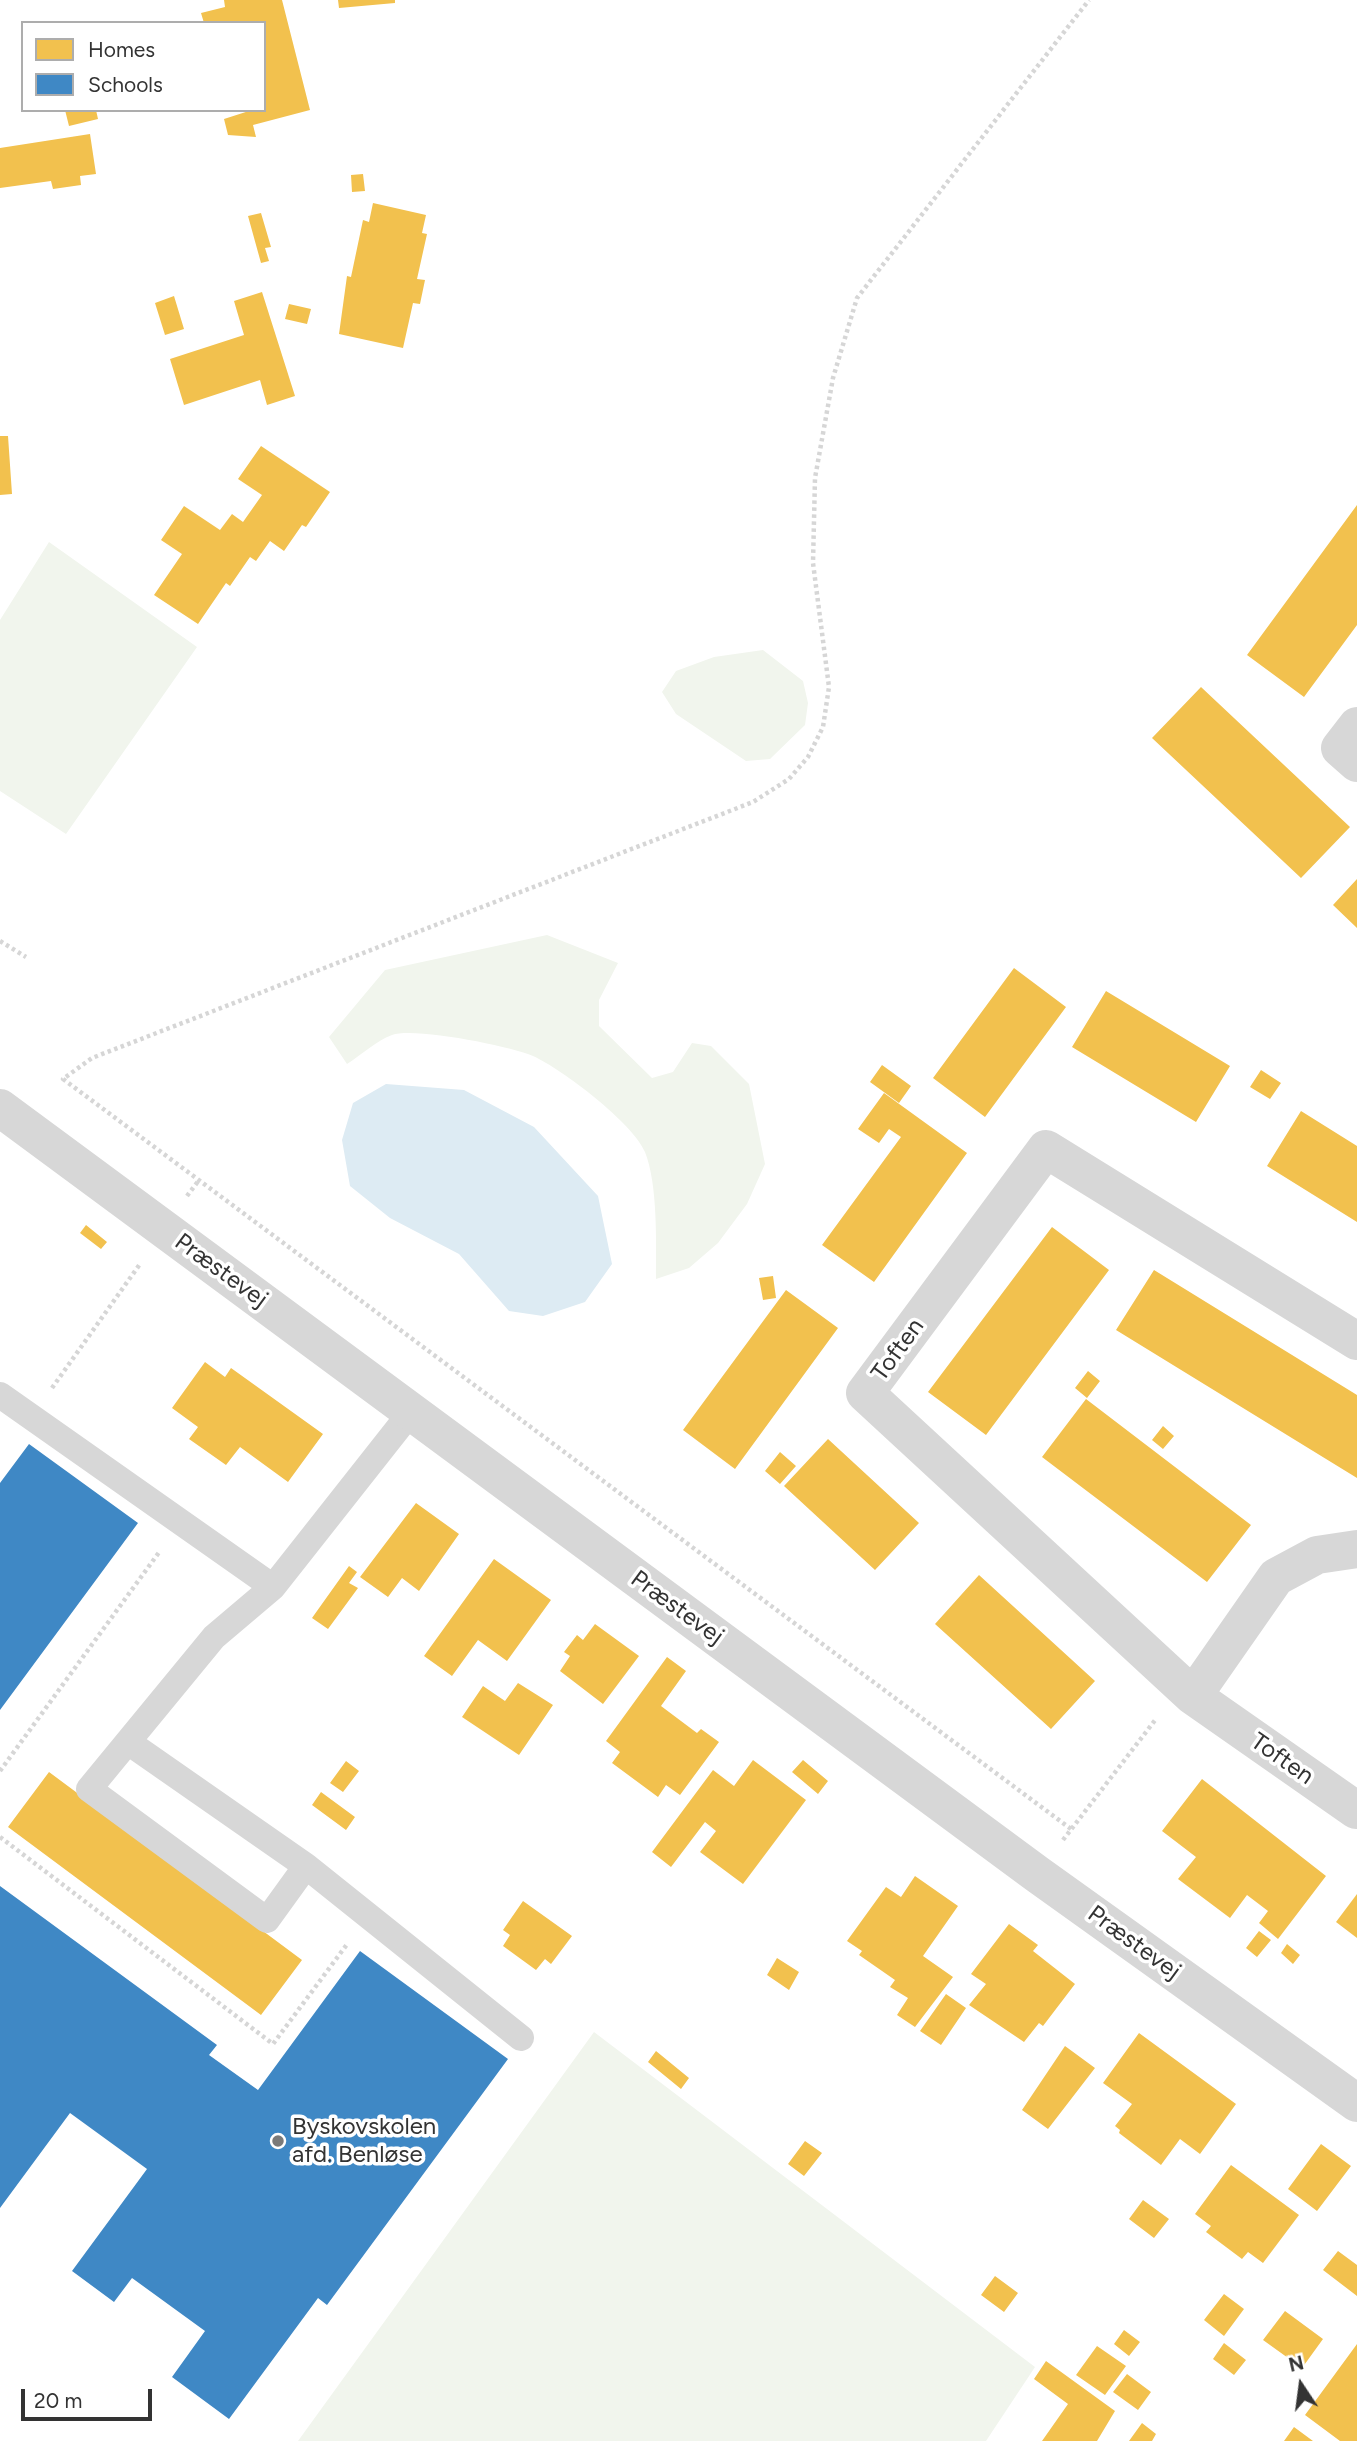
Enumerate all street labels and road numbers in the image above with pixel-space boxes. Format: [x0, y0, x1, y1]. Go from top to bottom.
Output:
street label: Præstevej [169, 1228, 273, 1314]
street label: Toften [866, 1313, 930, 1387]
street label: Præstevej [625, 1565, 729, 1651]
street label: Toften [1245, 1727, 1319, 1791]
street label: Præstevej [1082, 1900, 1186, 1986]

